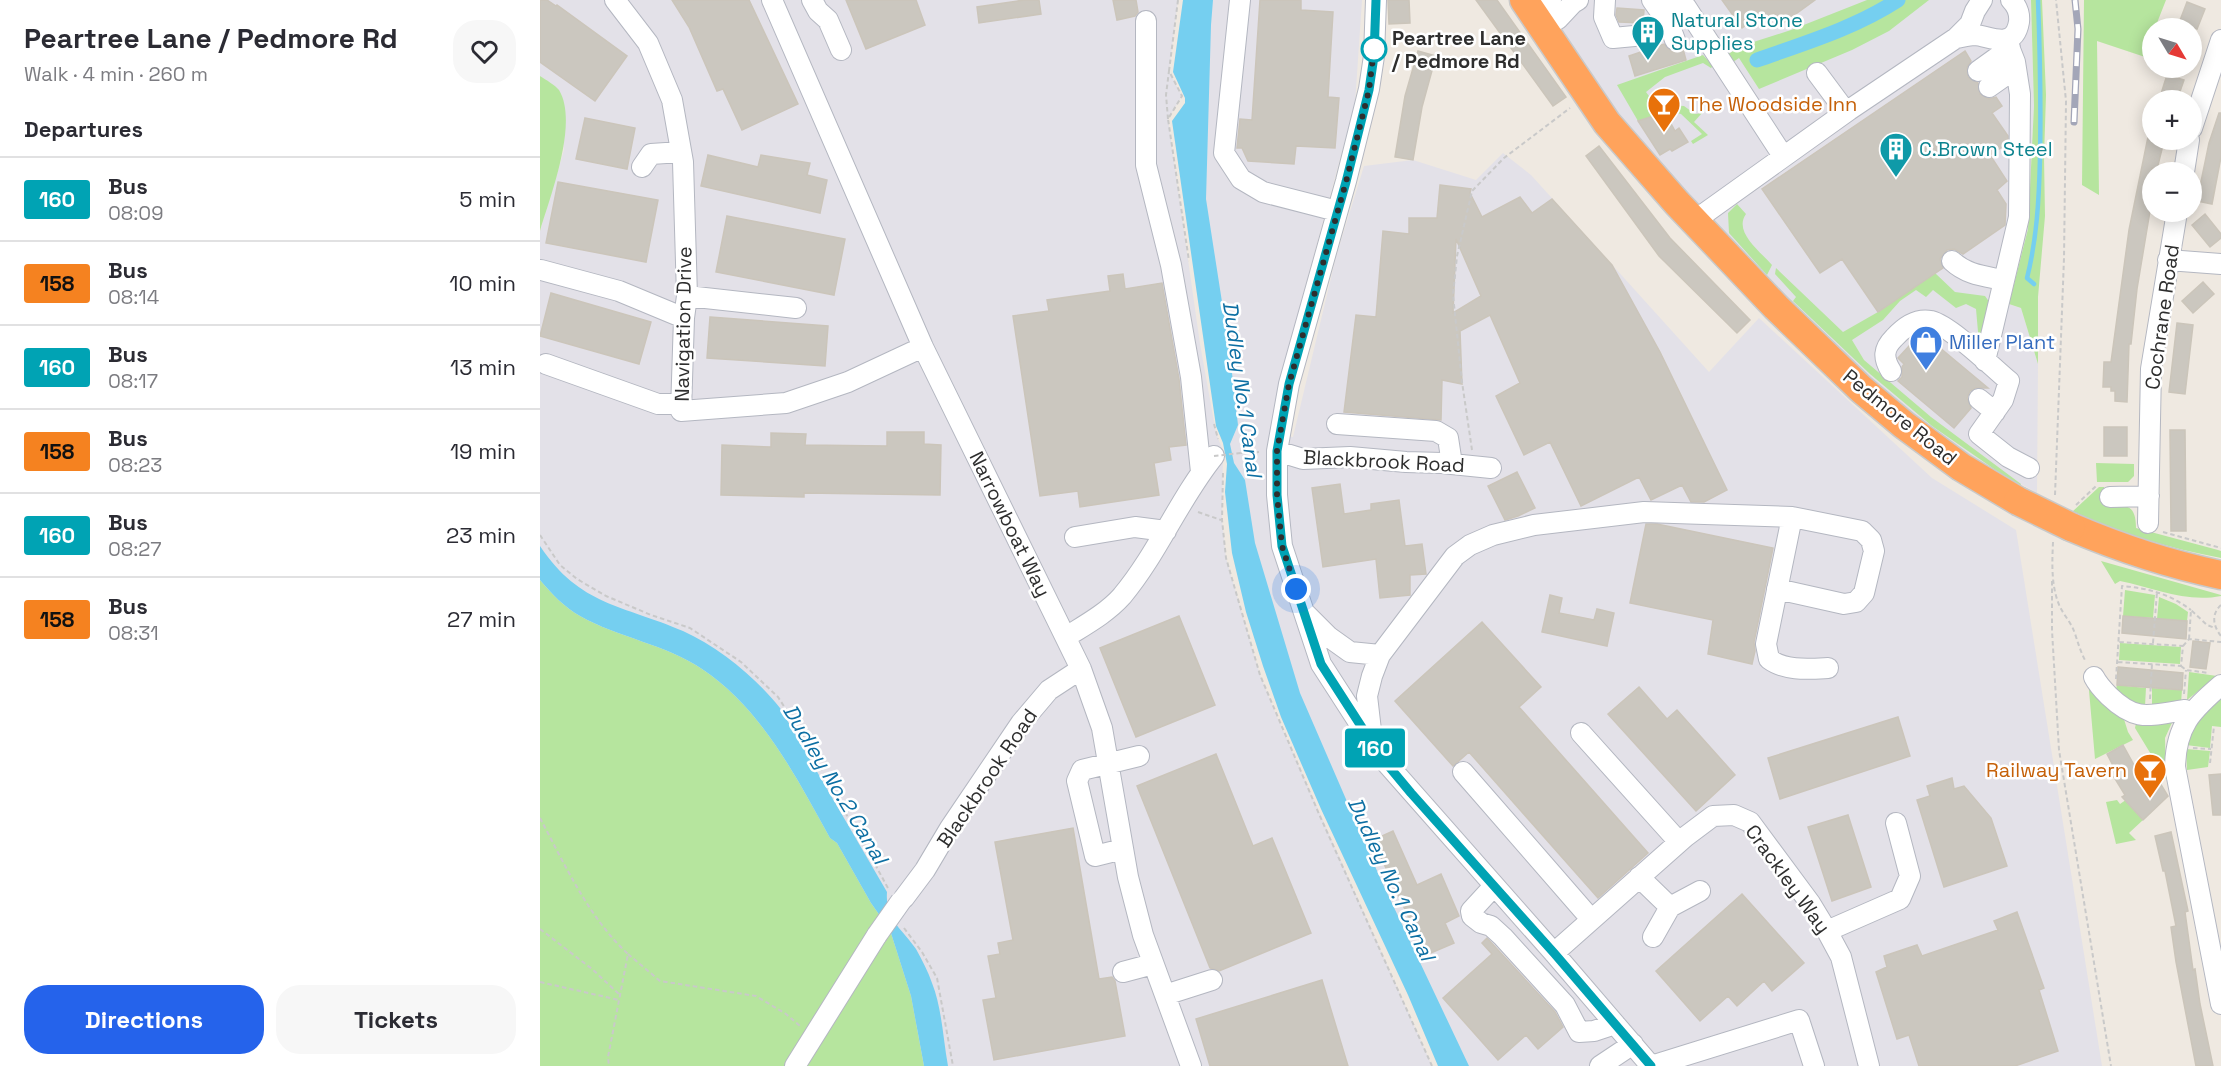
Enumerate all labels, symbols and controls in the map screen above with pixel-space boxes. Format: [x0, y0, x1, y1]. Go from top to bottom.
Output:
place label: Natural Stone Supplies [1671, 7, 1803, 56]
building icon: Natural Stone Supplies [1630, 14, 1666, 61]
north arrow [2142, 18, 2202, 78]
map controls [2142, 18, 2202, 222]
text: Peartree Lane / Pedmore Rd [24, 20, 398, 56]
button: heart [453, 20, 516, 83]
place label: Peartree Lane / Pedmore Rd [1391, 25, 1526, 74]
marker: Peartree Lane / Pedmore Rd [1361, 36, 1387, 62]
text: Walk · 4 min · 260 m [24, 61, 208, 87]
bar icon: The Woodside Inn [1646, 86, 1682, 133]
button: + [2142, 90, 2202, 150]
place label: The Woodside Inn [1687, 91, 1857, 117]
text: Departures [24, 115, 143, 143]
building icon: C.Brown Steel [1878, 131, 1914, 178]
place label: C.Brown Steel [1919, 136, 2053, 162]
button: − [2142, 162, 2202, 222]
text: Bus [108, 172, 148, 200]
text: 5 min [459, 185, 516, 213]
text: 160 [39, 186, 75, 213]
text: 08:09 [108, 200, 163, 226]
street label: Cochrane Road [2139, 243, 2185, 391]
street label: Navigation Drive [669, 246, 697, 402]
text: Bus [108, 256, 148, 284]
text: 10 min [449, 269, 516, 297]
text: 158 [40, 270, 74, 297]
text: 08:14 [108, 284, 159, 310]
water label: Dudley No.1 Canal [1217, 299, 1269, 481]
shop icon: Miller Plant [1908, 324, 1944, 371]
place label: Miller Plant [1949, 329, 2055, 355]
text: Bus [108, 340, 148, 368]
text: 13 min [450, 353, 516, 381]
text: 160 [39, 354, 75, 381]
street label: Pedmore Road [1838, 363, 1962, 471]
text: 08:17 [108, 368, 158, 394]
text: Bus [108, 424, 148, 452]
text: 19 min [450, 437, 516, 465]
text: 158 [40, 438, 74, 465]
street label: Blackbrook Road [1303, 444, 1465, 478]
street label: Narrowboat Way [964, 447, 1056, 601]
text: 08:23 [108, 452, 162, 478]
text: Bus [108, 508, 148, 536]
text: 23 min [446, 521, 516, 549]
text: 160 [39, 522, 75, 549]
text: 08:27 [108, 536, 162, 562]
your location [1281, 574, 1311, 604]
text: Bus [108, 592, 148, 620]
text: 27 min [447, 605, 516, 633]
text: 158 [40, 606, 74, 633]
text: 08:31 [108, 620, 159, 646]
water label: Dudley No.2 Canal [777, 699, 895, 871]
street label: Blackbrook Road [931, 704, 1043, 852]
line badge: 160 [1340, 728, 1410, 768]
text: 160 [1357, 735, 1393, 762]
bar icon: Railway Tavern [2132, 752, 2168, 799]
place label: Railway Tavern [1986, 757, 2127, 783]
water label: Dudley No.1 Canal [1342, 793, 1442, 967]
street label: Crackley Way [1740, 819, 1836, 939]
button: Directions [24, 985, 264, 1054]
button: Tickets [276, 985, 516, 1054]

